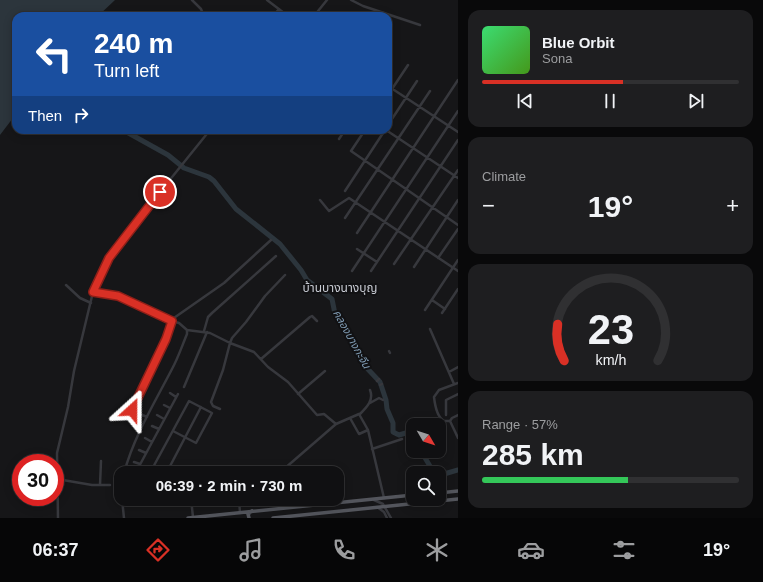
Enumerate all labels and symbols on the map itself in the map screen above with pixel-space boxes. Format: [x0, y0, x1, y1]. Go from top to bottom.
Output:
pin [143, 175, 177, 209]
district label: บ้านบางนางบุญ [303, 281, 377, 295]
water label: คลองบางกะจีน [331, 308, 374, 372]
position arrow [111, 389, 153, 431]
north arrow [406, 418, 446, 458]
speed limit sign: 30 [12, 454, 64, 506]

